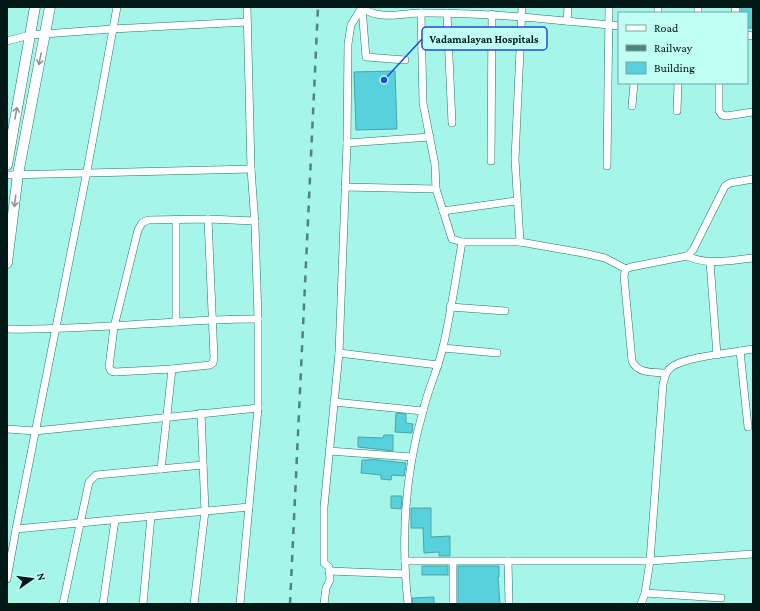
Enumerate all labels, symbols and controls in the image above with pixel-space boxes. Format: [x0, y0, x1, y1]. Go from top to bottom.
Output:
legend [618, 12, 748, 84]
text: Road [654, 21, 679, 35]
callout: Vadamalayan Hospitals [422, 27, 547, 50]
text: Vadamalayan Hospitals [429, 33, 539, 45]
text: Railway [654, 41, 693, 55]
one-way arrow [35, 52, 43, 65]
text: Building [654, 61, 695, 75]
one-way arrow [12, 107, 20, 120]
one-way arrow [11, 194, 19, 207]
north arrow [12, 559, 52, 599]
text: N [35, 571, 49, 582]

